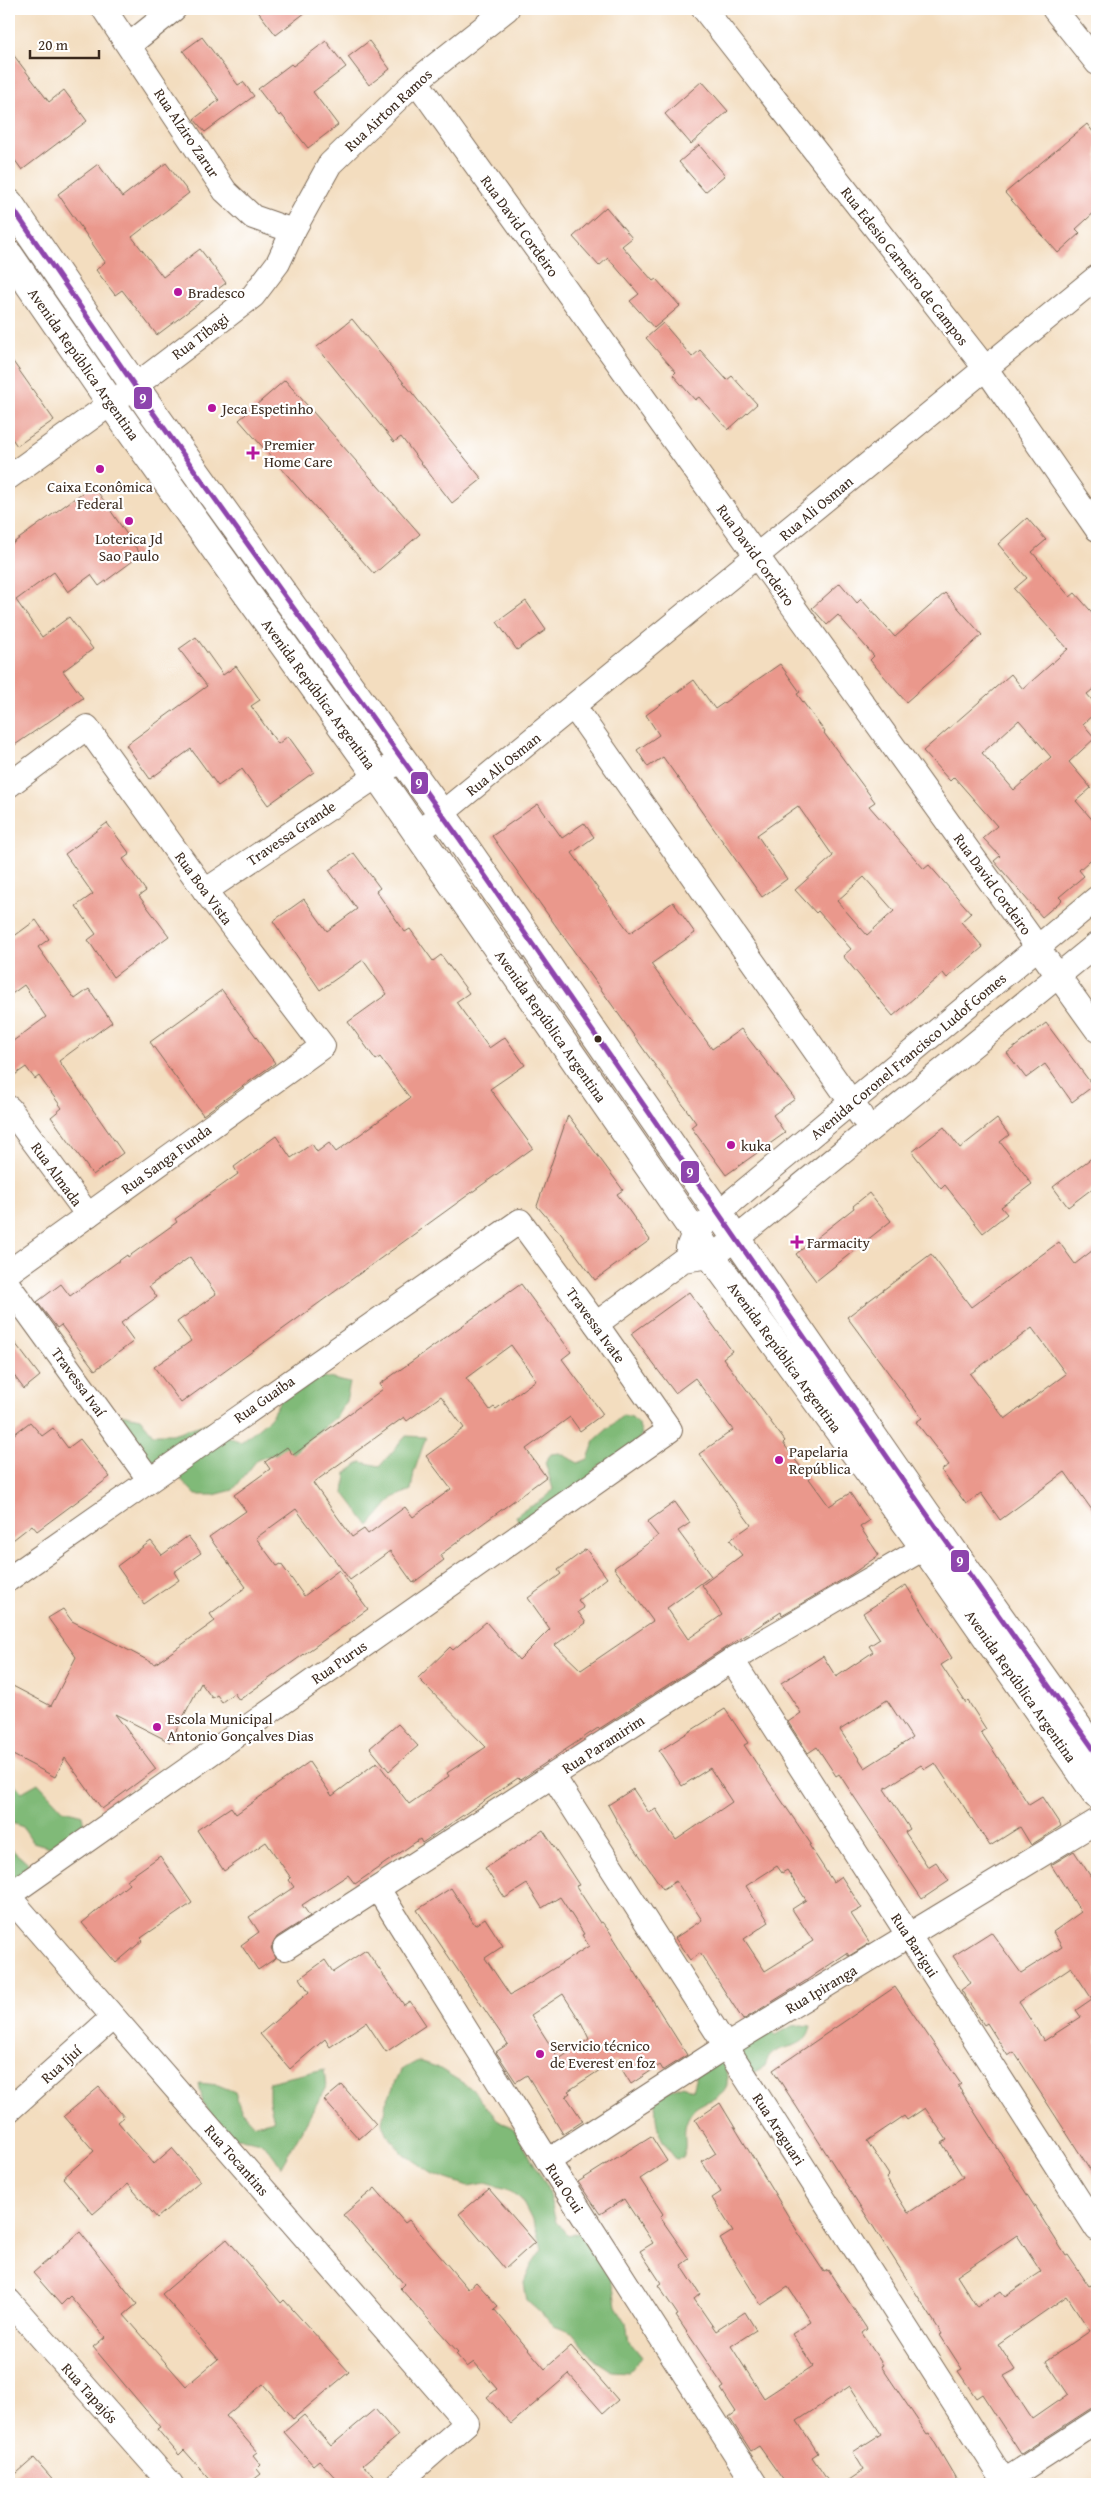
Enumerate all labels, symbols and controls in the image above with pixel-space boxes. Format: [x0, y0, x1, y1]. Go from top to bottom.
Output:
scale bar [30, 28, 99, 60]
text: 20 m [38, 34, 69, 55]
street label: Rua Airton Ramos [340, 64, 436, 156]
street label: Rua Alziro Zarur [149, 84, 225, 182]
street label: Rua David Cordeiro [476, 171, 564, 281]
street label: Rua Edesio Carneiro de Campos [836, 182, 974, 350]
place label: Bradesco [188, 282, 245, 303]
street label: Avenida República Argentina [23, 283, 145, 445]
marker: Bradesco [172, 286, 184, 298]
street label: Rua Tibagi [167, 308, 233, 364]
line badge: 9 [133, 386, 153, 410]
text: 9 [139, 388, 147, 408]
place label: Jeca Espetinho [220, 398, 314, 419]
marker: Jeca Espetinho [206, 402, 218, 414]
place label: Premier Home Care [264, 434, 332, 472]
marker: Premier Home Care [246, 446, 260, 460]
marker: Caixa Econômica Federal [94, 463, 106, 475]
street label: Rua Ali Osman [774, 470, 858, 545]
place label: Caixa Econômica Federal [47, 476, 153, 514]
street label: Rua David Cordeiro [712, 500, 800, 610]
marker: Loterica Jd Sao Paulo [123, 515, 135, 527]
place label: Loterica Jd Sao Paulo [95, 528, 163, 566]
street label: Avenida República Argentina [257, 614, 381, 774]
street label: Rua Ali Osman [461, 727, 545, 801]
line badge: 9 [410, 771, 429, 795]
text: 9 [415, 773, 423, 793]
street label: Travessa Grande [242, 795, 340, 871]
street label: Rua David Cordeiro [949, 829, 1037, 939]
street label: Rua Boa Vista [170, 847, 238, 929]
street label: Avenida República Argentina [490, 945, 612, 1107]
street label: Avenida Coronel Francisco Ludof Gomes [805, 968, 1011, 1144]
unlabelled marker [593, 1034, 603, 1044]
street label: Rua Sanga Funda [117, 1119, 215, 1199]
place label: kuka [741, 1135, 771, 1156]
street label: Rua Almada [26, 1138, 88, 1210]
marker: kuka [725, 1139, 737, 1151]
line badge: 9 [680, 1160, 700, 1184]
text: 9 [686, 1162, 694, 1182]
place label: Farmacity [807, 1232, 871, 1253]
marker: Farmacity [791, 1236, 803, 1248]
street label: Avenida República Argentina [723, 1277, 847, 1437]
street label: Travessa Ivate [561, 1283, 631, 1367]
street label: Travessa Ivaí [47, 1343, 112, 1422]
street label: Rua Guaiba [229, 1370, 299, 1428]
place label: Papelaria República [789, 1441, 851, 1479]
marker: Papelaria República [773, 1454, 785, 1466]
line badge: 9 [950, 1549, 970, 1573]
text: 9 [956, 1551, 964, 1571]
street label: Avenida República Argentina [960, 1605, 1082, 1767]
street label: Rua Purus [307, 1635, 371, 1689]
place label: Escola Municipal Antonio Gonçalves Dias [167, 1708, 314, 1746]
street label: Rua Paramirim [558, 1709, 649, 1779]
marker: Escola Municipal Antonio Gonçalves Dias [151, 1721, 163, 1733]
street label: Rua Barigui [886, 1909, 944, 1981]
street label: Rua Ipiranga [781, 1959, 861, 2019]
place label: Servicio técnico de Everest en foz [550, 2035, 656, 2073]
street label: Rua Ijuí [36, 2040, 86, 2088]
marker: Servicio técnico de Everest en foz [534, 2048, 546, 2060]
street label: Rua Araguari [748, 2089, 810, 2169]
street label: Rua Tocantins [200, 2120, 274, 2200]
street label: Rua Ocui [541, 2159, 589, 2217]
street label: Rua Tapajós [57, 2358, 123, 2428]

